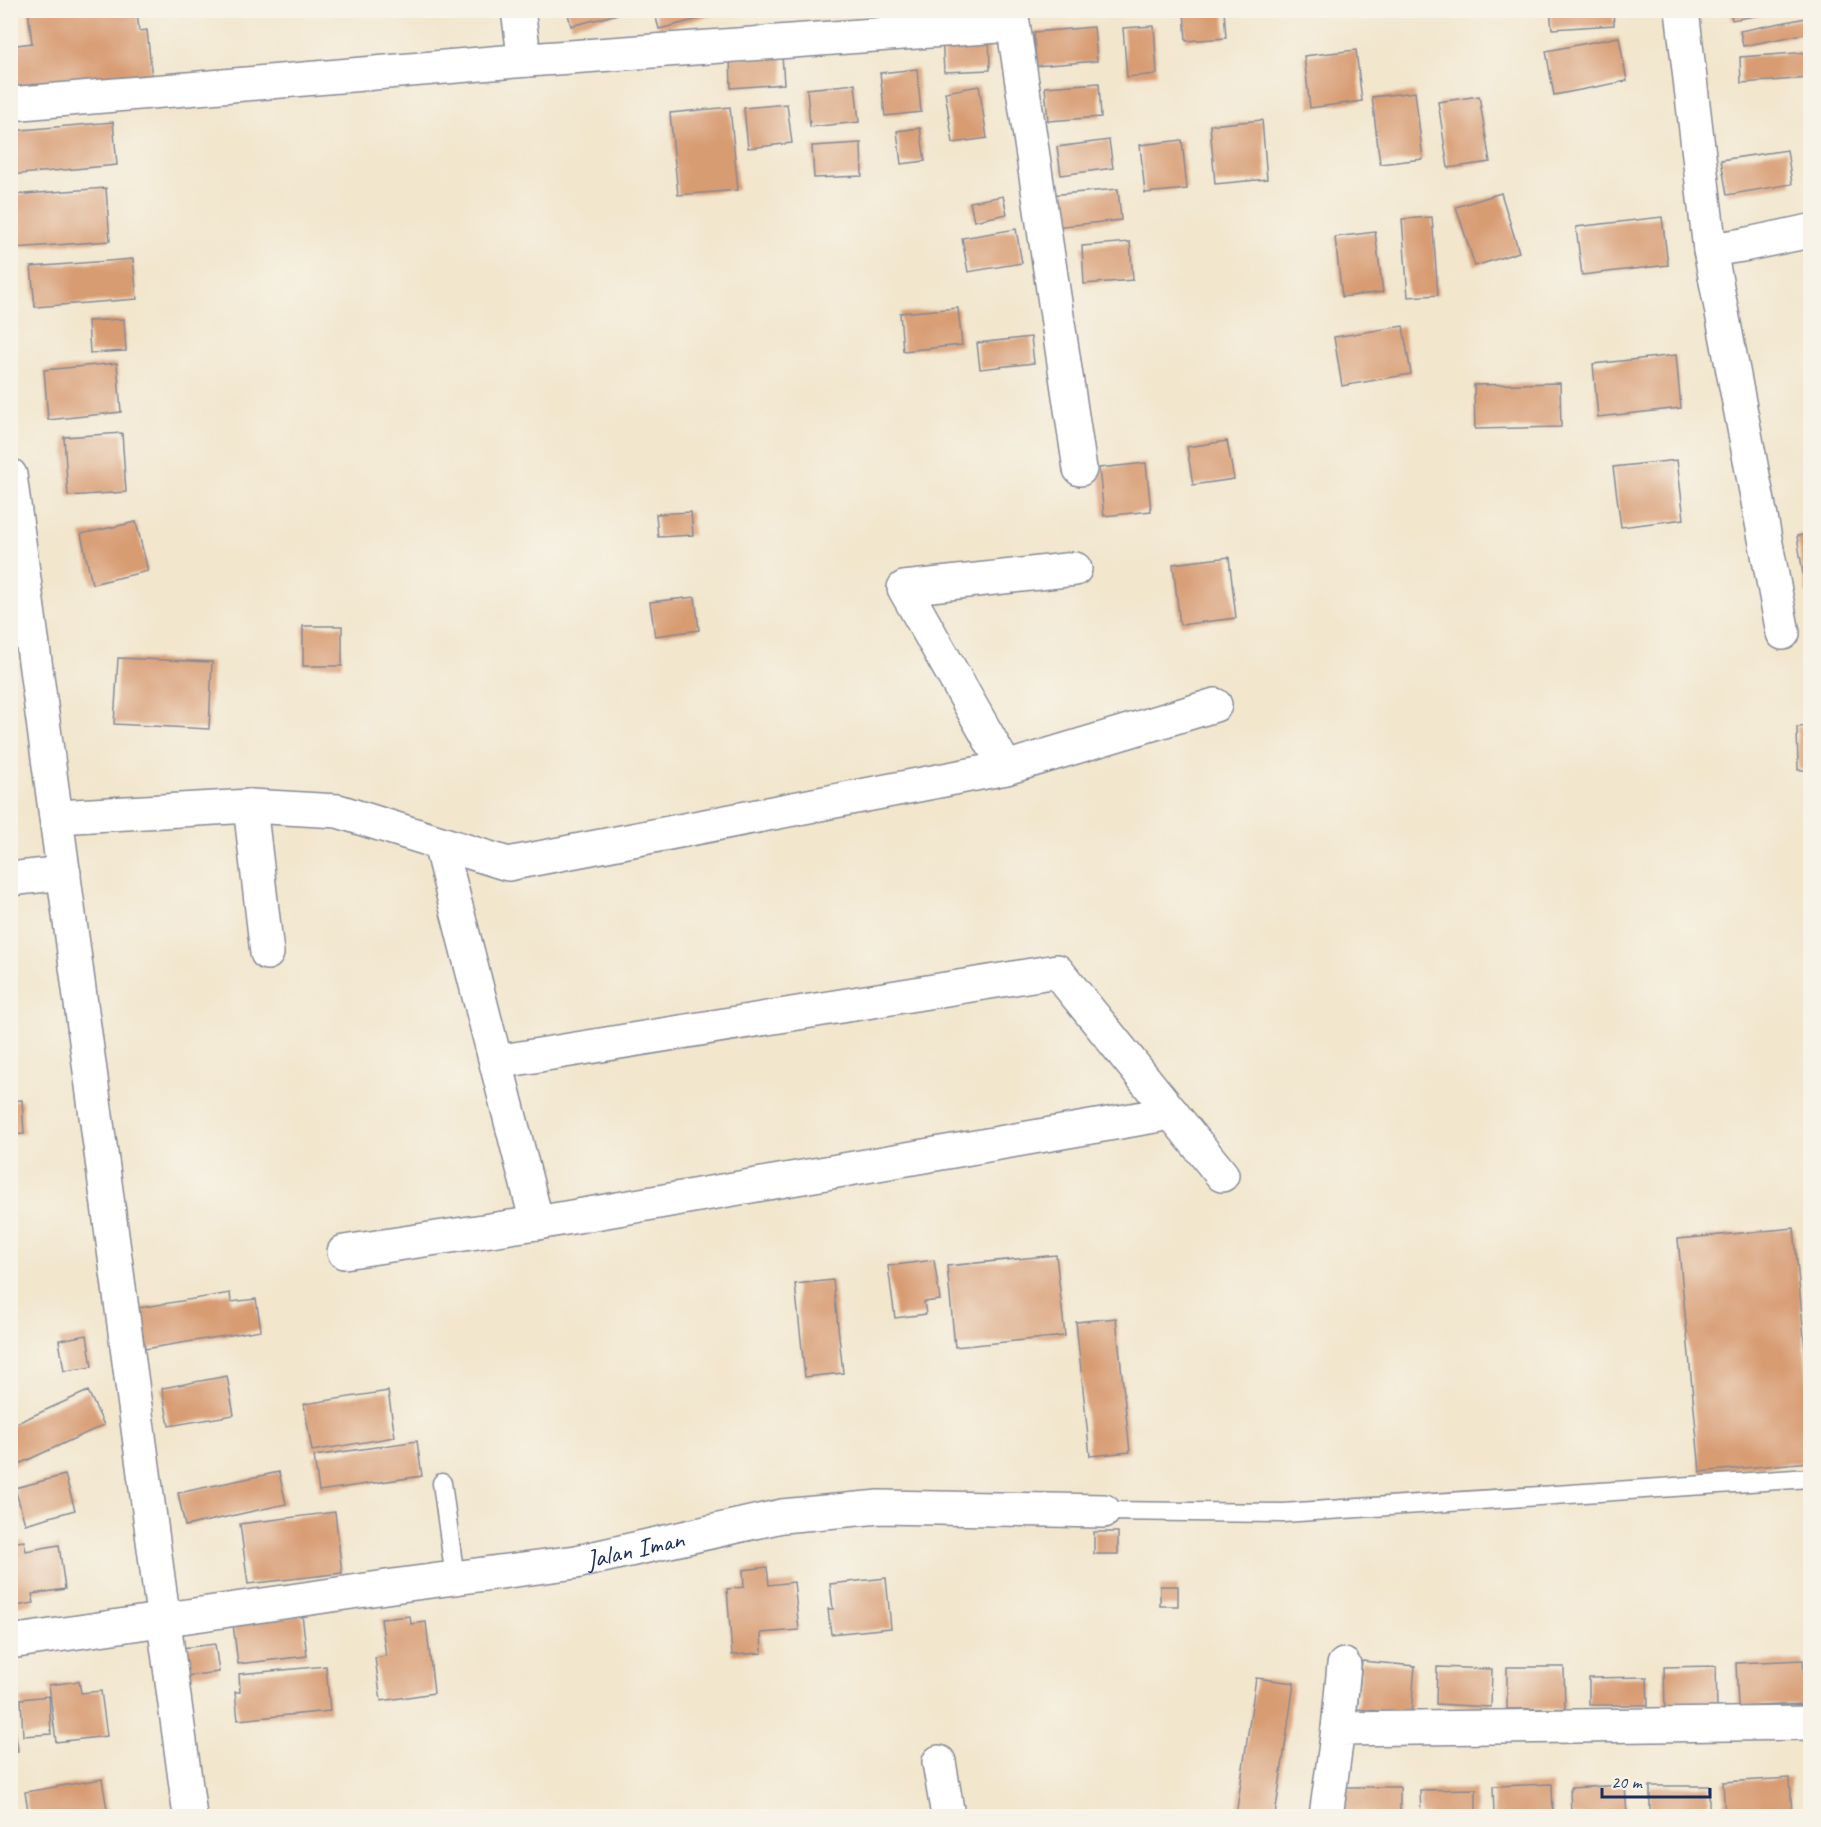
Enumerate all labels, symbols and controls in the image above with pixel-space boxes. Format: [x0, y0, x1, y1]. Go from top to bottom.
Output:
street label: Jalan Iman [581, 1522, 688, 1576]
scale bar [1602, 1761, 1710, 1799]
text: 20 m [1611, 1771, 1644, 1793]

